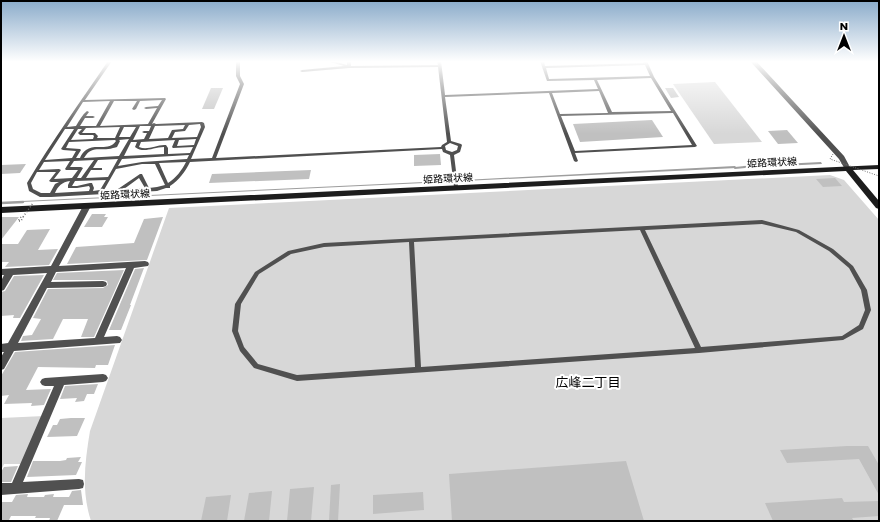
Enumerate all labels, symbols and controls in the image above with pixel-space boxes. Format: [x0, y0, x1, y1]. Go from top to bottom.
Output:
north arrow [824, 16, 864, 56]
text: N [840, 18, 848, 34]
street label: 姫路環状線 [747, 154, 797, 171]
street label: 姫路環状線 [423, 170, 473, 187]
street label: 姫路環状線 [100, 186, 150, 203]
district label: 広峰二丁目 [555, 373, 621, 392]

